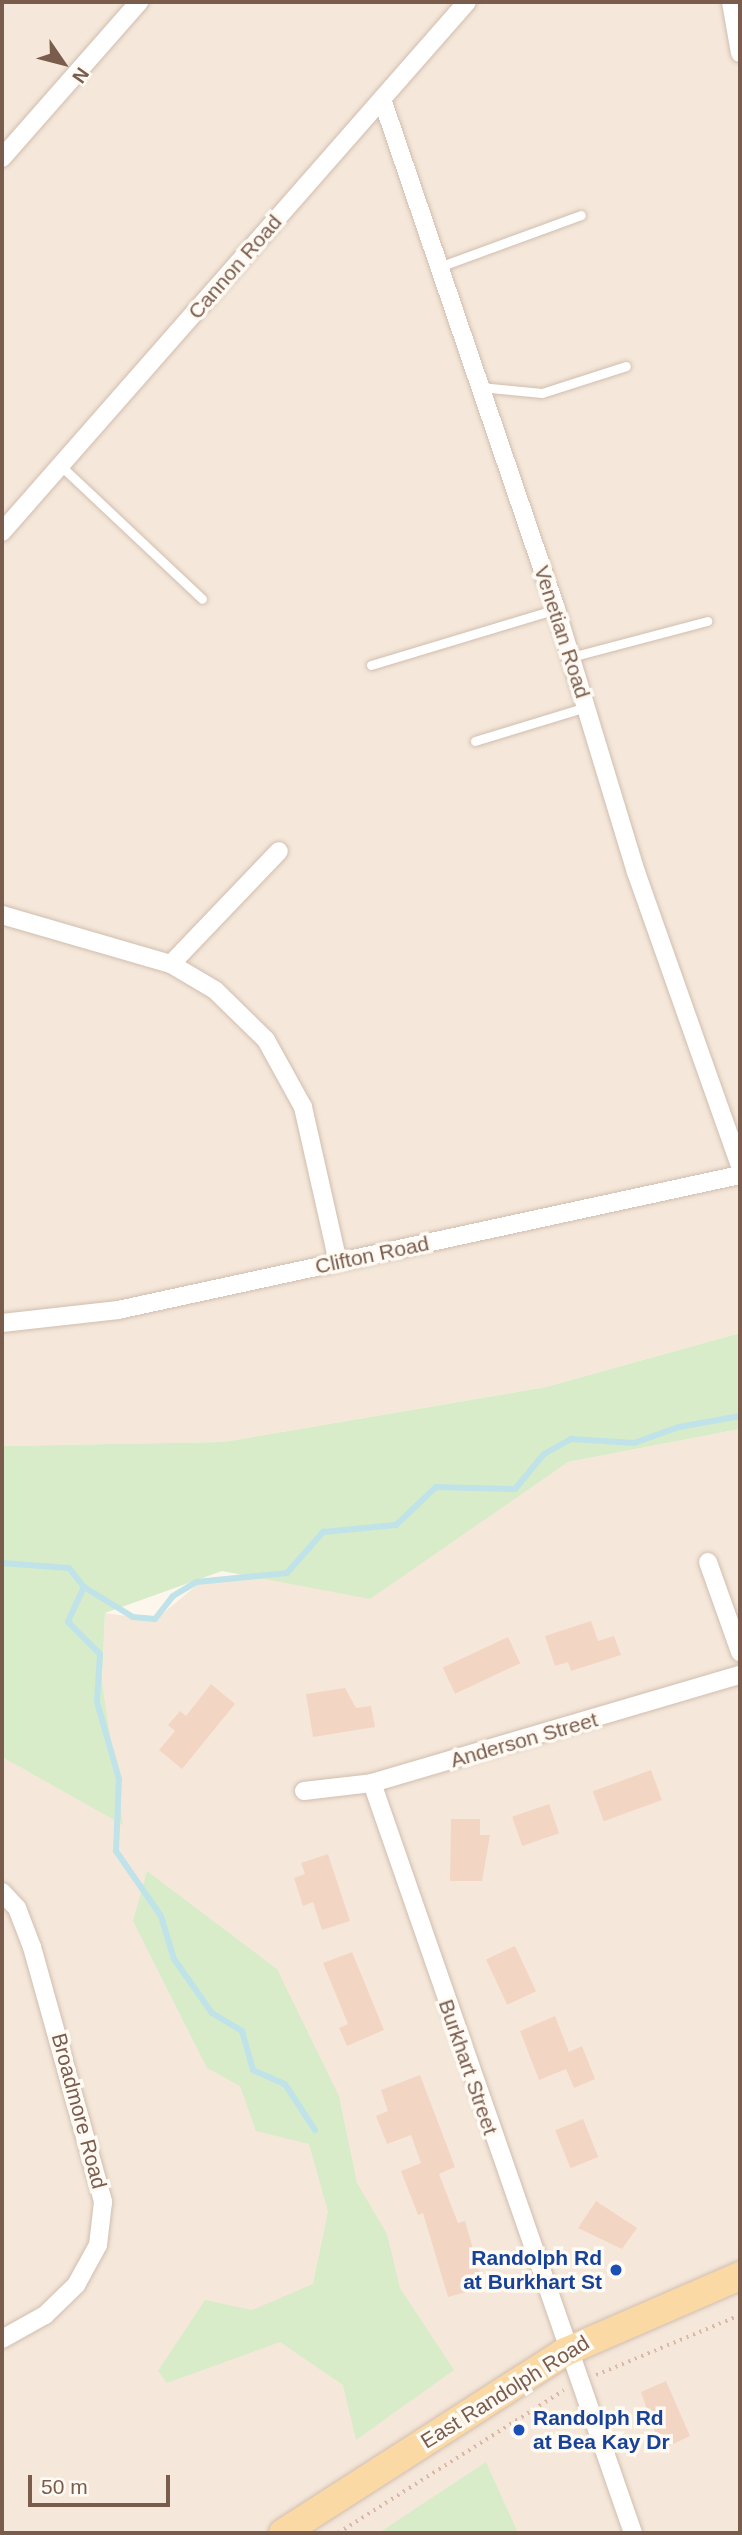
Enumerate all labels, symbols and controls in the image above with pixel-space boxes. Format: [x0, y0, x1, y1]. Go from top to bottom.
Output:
north arrow [28, 28, 98, 98]
text: N [68, 64, 93, 87]
street label: Cannon Road [183, 210, 287, 324]
street label: Venetian Road [529, 563, 595, 701]
street label: Clifton Road [313, 1231, 431, 1279]
street label: Anderson Street [448, 1707, 600, 1773]
street label: Burkhart Street [433, 1996, 503, 2138]
street label: Broadmore Road [46, 2031, 112, 2191]
place label: Randolph Rd at Burkhart St [463, 2245, 602, 2295]
marker: Randolph Rd at Burkhart St [608, 2262, 624, 2278]
street label: East Randolph Road [416, 2330, 594, 2454]
place label: Randolph Rd at Bea Kay Dr [533, 2405, 670, 2455]
marker: Randolph Rd at Bea Kay Dr [511, 2422, 527, 2438]
scale bar [32, 2462, 173, 2506]
text: 50 m [41, 2475, 88, 2498]

